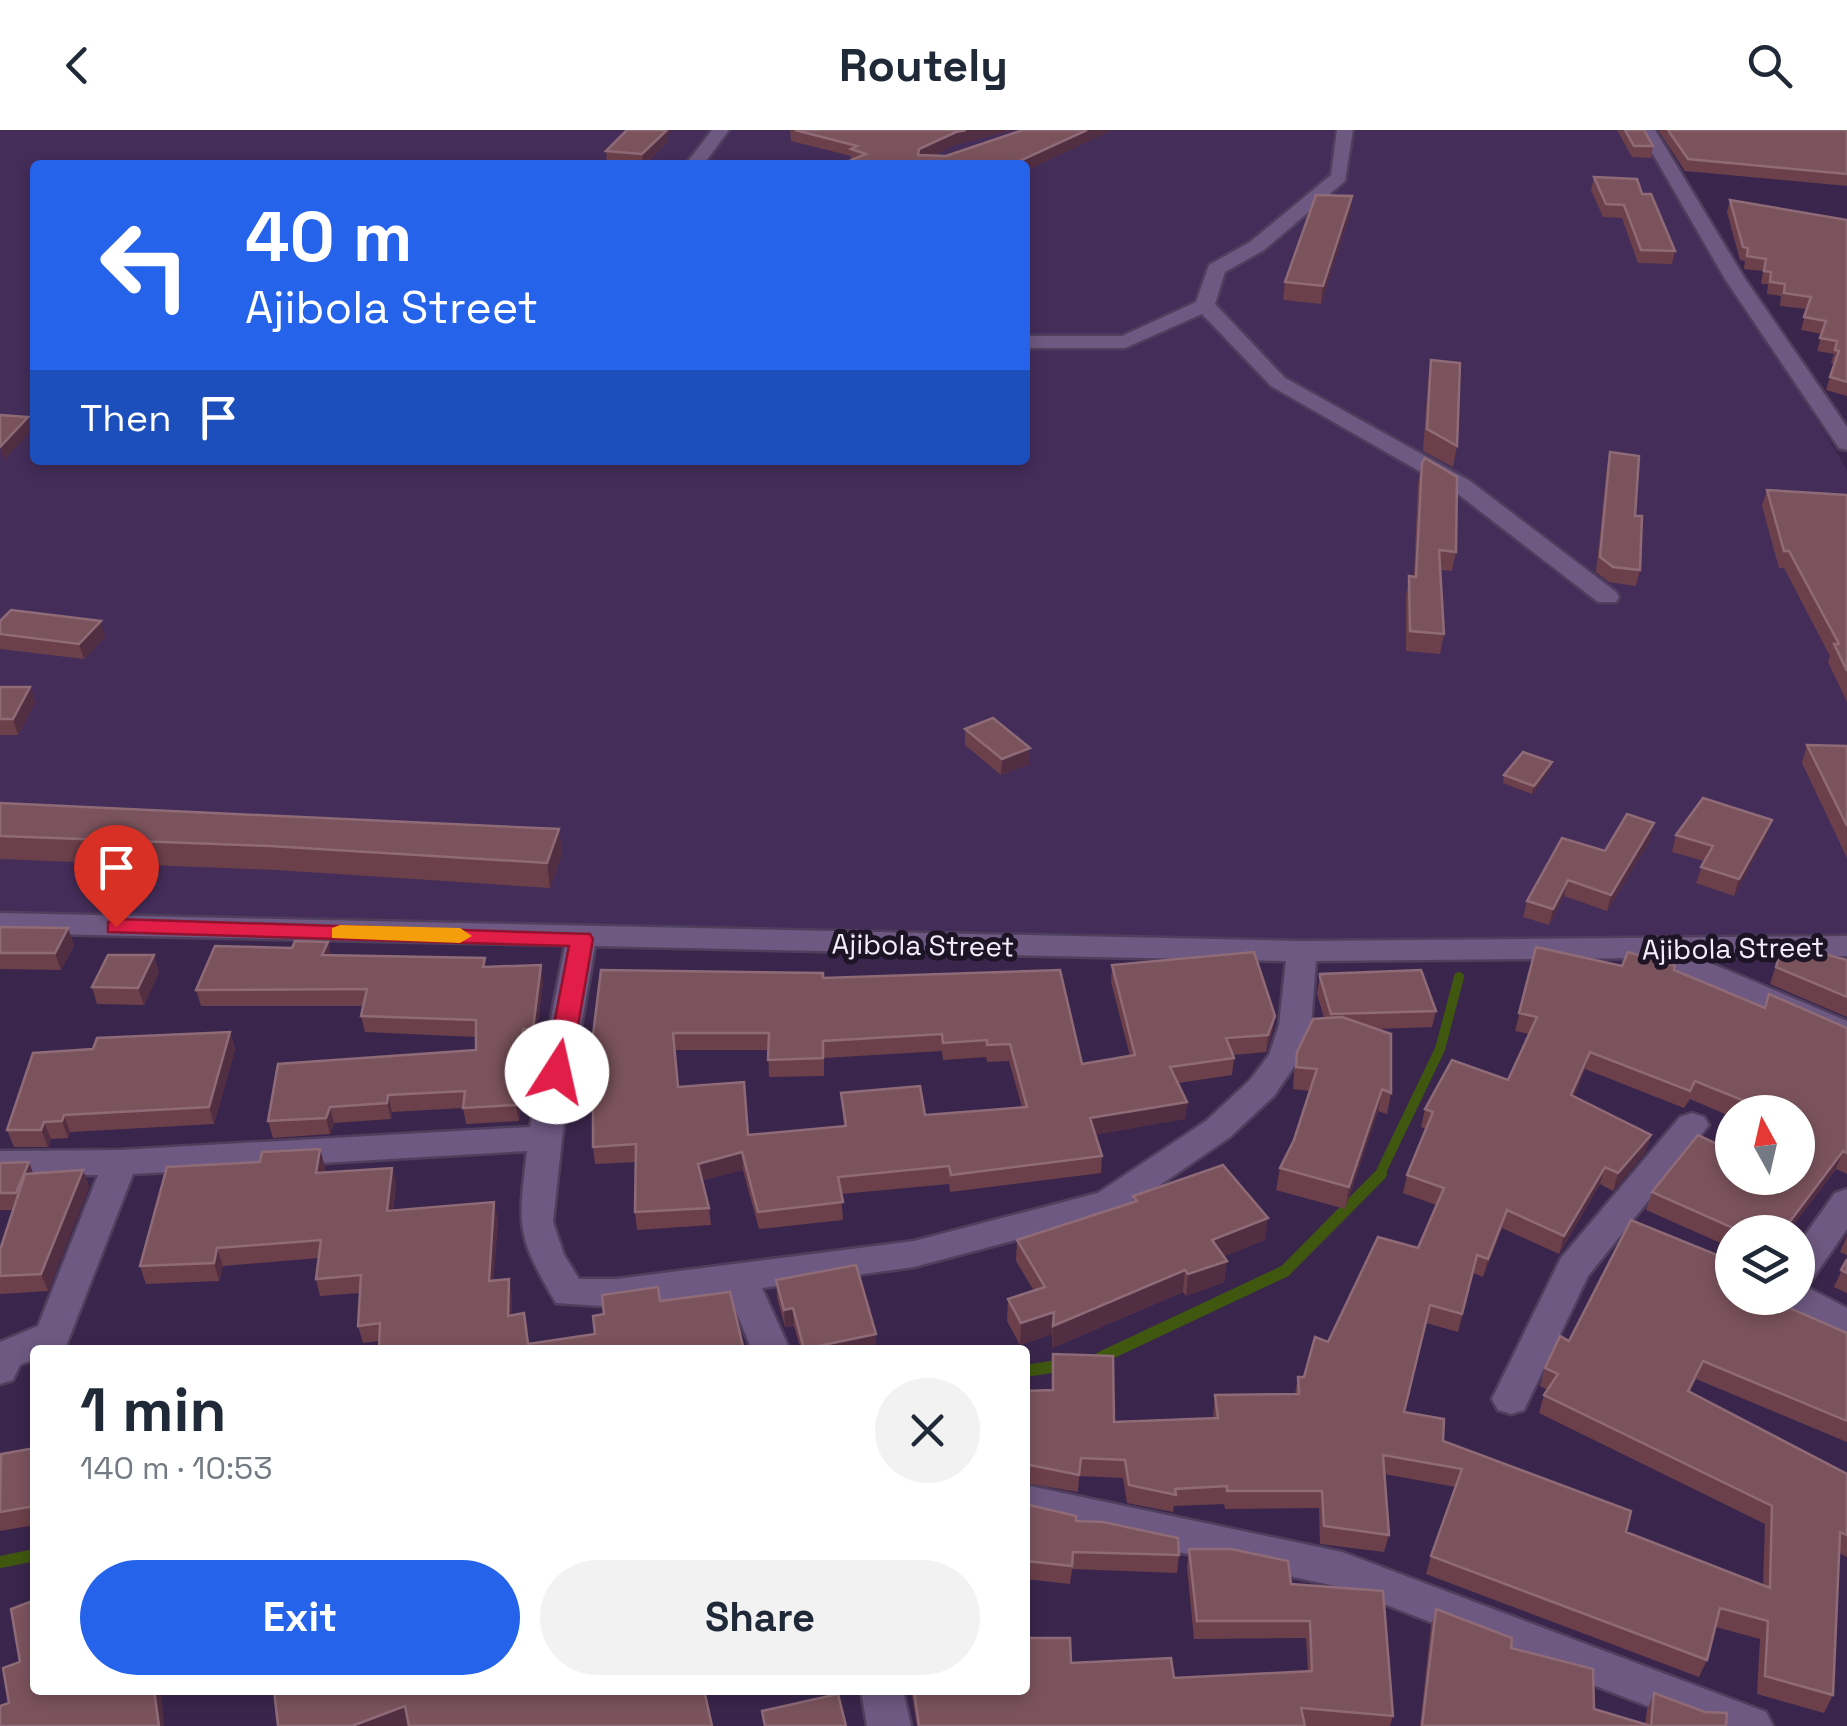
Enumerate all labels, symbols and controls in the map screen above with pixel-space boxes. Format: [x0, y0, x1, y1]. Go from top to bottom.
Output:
text: Routely [839, 37, 1008, 94]
icon: back [50, 38, 105, 93]
icon: search [1742, 38, 1797, 93]
text: 40 m [245, 192, 412, 281]
icon: left [80, 200, 210, 330]
text: Ajibola Street [245, 279, 538, 336]
icon: arrive [191, 390, 246, 445]
text: Then [80, 394, 171, 442]
pin [74, 825, 159, 928]
icon: arrive [89, 840, 144, 895]
street label: Ajibola Street [831, 925, 1015, 965]
street label: Ajibola Street [1641, 928, 1825, 968]
position arrow [505, 1020, 609, 1124]
north arrow [1715, 1095, 1815, 1195]
map controls [1715, 1095, 1815, 1315]
button: layers [1715, 1215, 1815, 1315]
text: 1 min [80, 1372, 227, 1449]
button: close [875, 1378, 980, 1483]
text: 140 m · 10:53 [80, 1448, 273, 1488]
button: Exit [80, 1560, 520, 1675]
button: Share [540, 1560, 980, 1675]

